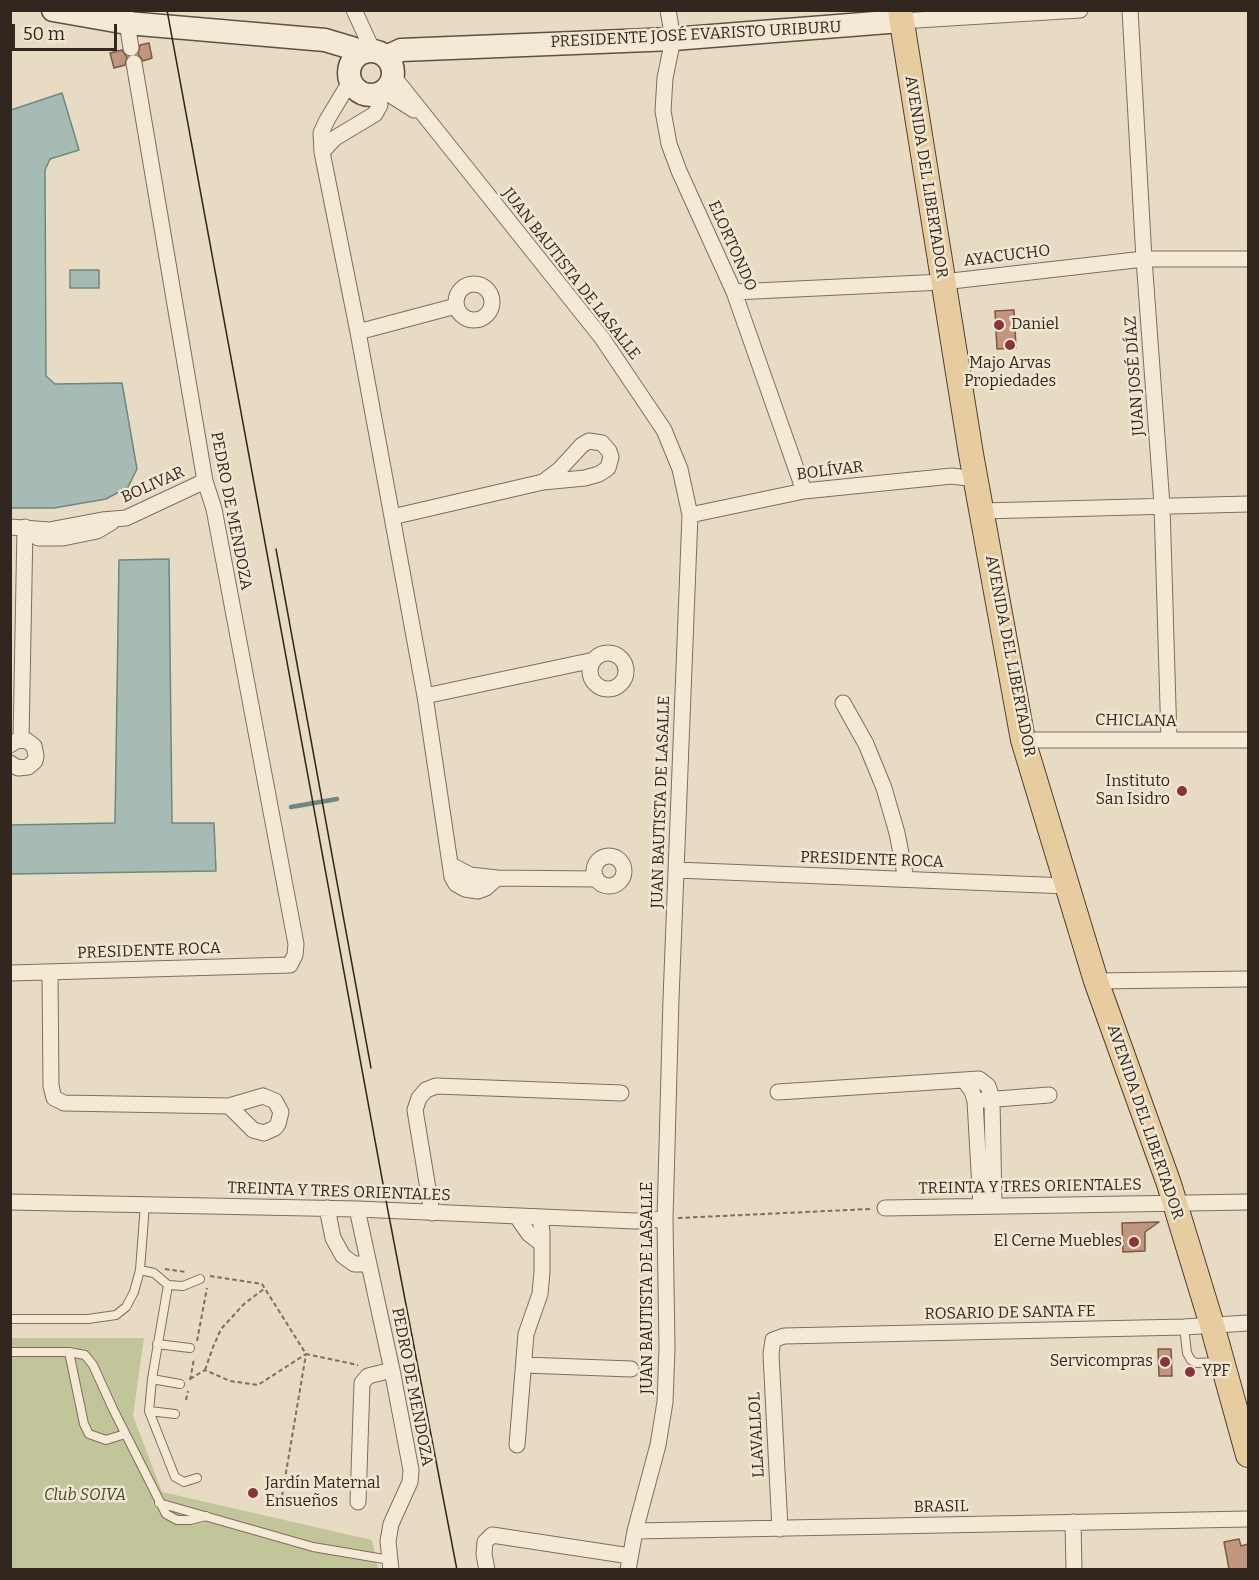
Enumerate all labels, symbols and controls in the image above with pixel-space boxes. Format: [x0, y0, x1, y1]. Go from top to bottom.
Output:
scale bar [15, 12, 120, 50]
street label: PRESIDENTE JOSÉ EVARISTO URIBURU [550, 18, 842, 52]
text: 50 m [23, 23, 65, 45]
street label: AVENIDA DEL LIBERTADOR [900, 74, 952, 280]
street label: JUAN BAUTISTA DE LASALLE [498, 184, 644, 364]
street label: ELORTONDO [703, 198, 761, 294]
street label: AYACUCHO [963, 241, 1051, 271]
place label: Daniel [1011, 315, 1059, 335]
street label: JUAN JOSÉ DÍAZ [1121, 315, 1149, 437]
marker: Daniel [992, 318, 1006, 332]
marker: Majo Arvas Propiedades [1003, 338, 1017, 352]
place label: Majo Arvas Propiedades [964, 354, 1056, 392]
street label: PEDRO DE MENDOZA [206, 430, 256, 592]
street label: BOLÍVAR [796, 457, 864, 485]
street label: BOLIVAR [118, 463, 188, 507]
street label: AVENIDA DEL LIBERTADOR [981, 553, 1039, 759]
street label: JUAN BAUTISTA DE LASALLE [648, 695, 674, 909]
street label: CHICLANA [1095, 711, 1177, 731]
place label: Instituto San Isidro [1096, 772, 1170, 810]
marker: Instituto San Isidro [1175, 784, 1189, 798]
street label: PRESIDENTE ROCA [800, 848, 944, 872]
street label: PRESIDENTE ROCA [77, 939, 221, 963]
street label: AVENIDA DEL LIBERTADOR [1103, 1022, 1187, 1222]
street label: TREINTA Y TRES ORIENTALES [918, 1175, 1142, 1199]
street label: TREINTA Y TRES ORIENTALES [227, 1179, 451, 1205]
street label: JUAN BAUTISTA DE LASALLE [638, 1182, 658, 1394]
place label: El Cerne Muebles [993, 1232, 1122, 1252]
marker: El Cerne Muebles [1127, 1235, 1141, 1249]
street label: ROSARIO DE SANTA FE [924, 1302, 1096, 1324]
street label: PEDRO DE MENDOZA [387, 1306, 437, 1468]
place label: Servicompras [1050, 1352, 1153, 1372]
marker: Servicompras [1158, 1355, 1172, 1369]
place label: YPF [1202, 1362, 1230, 1382]
marker: YPF [1183, 1365, 1197, 1379]
street label: LLAVALLOL [745, 1392, 769, 1478]
place label: Jardín Maternal Ensueños [265, 1474, 380, 1512]
park label: Club SOIVA [44, 1486, 126, 1506]
marker: Jardín Maternal Ensueños [246, 1486, 260, 1500]
street label: BRASIL [913, 1497, 969, 1517]

